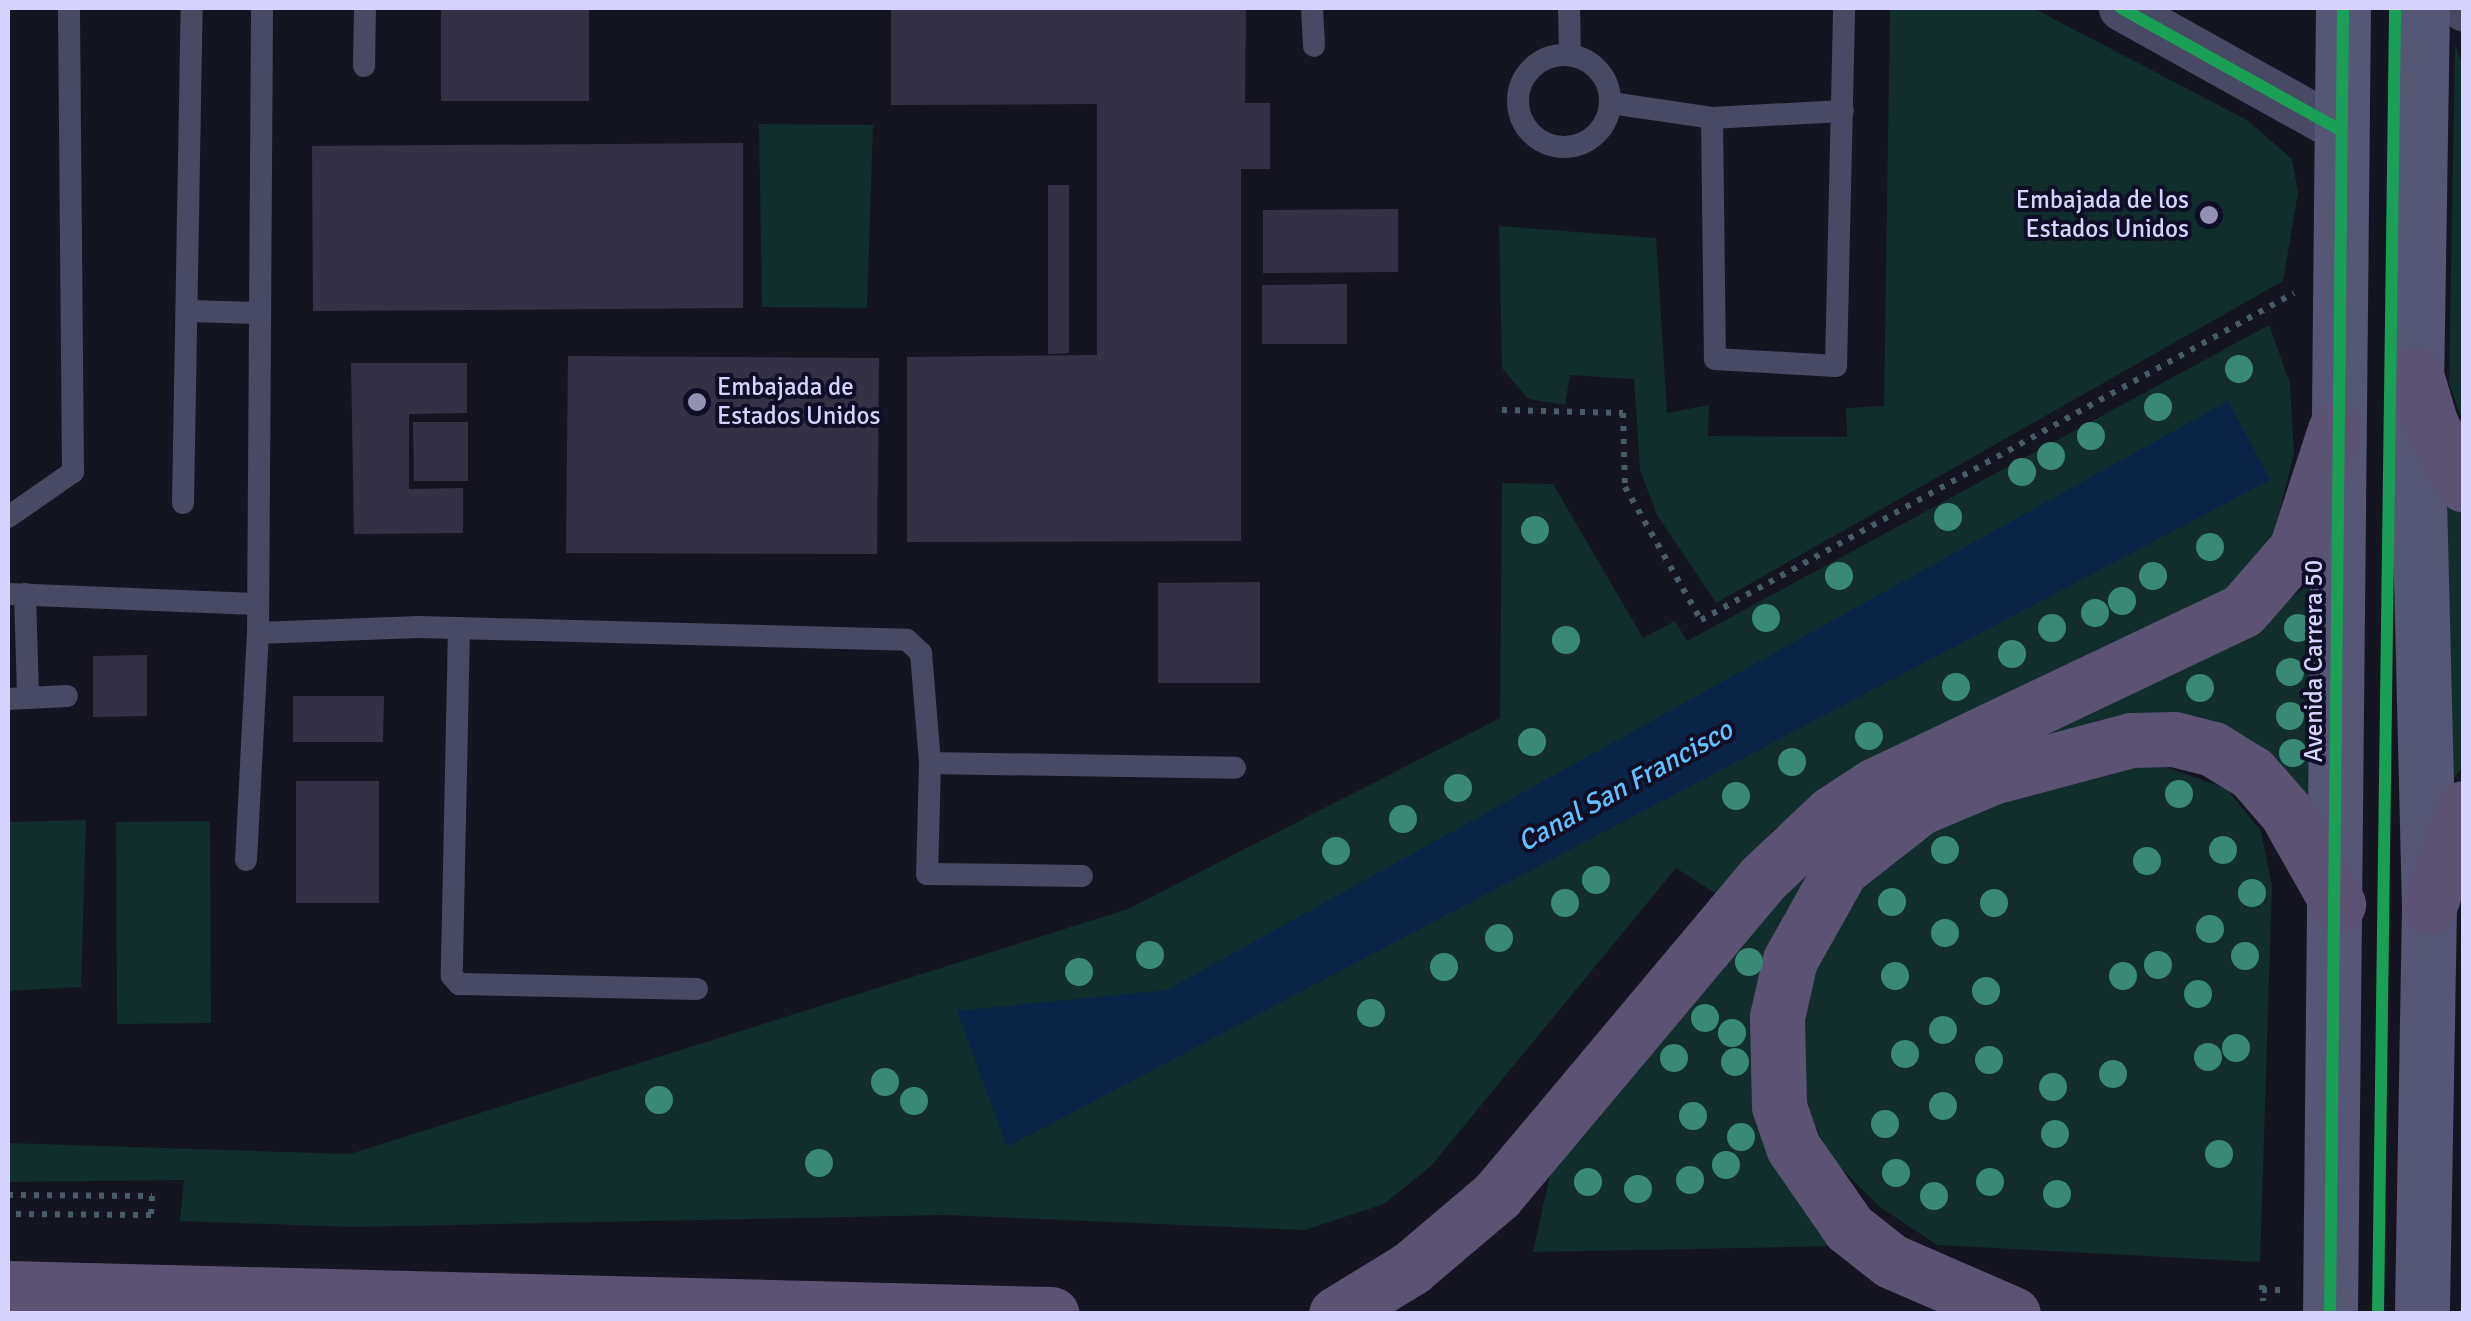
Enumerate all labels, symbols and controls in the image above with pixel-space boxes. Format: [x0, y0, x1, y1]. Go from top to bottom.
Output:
place label: Embajada de los Estados Unidos [2016, 186, 2189, 245]
marker: Embajada de los Estados Unidos [2198, 204, 2220, 226]
place label: Embajada de Estados Unidos [717, 373, 880, 432]
marker: Embajada de Estados Unidos [686, 391, 708, 413]
street label: Avenida Carrera 50 [2299, 560, 2329, 762]
water label: Canal San Francisco [1512, 713, 1738, 859]

